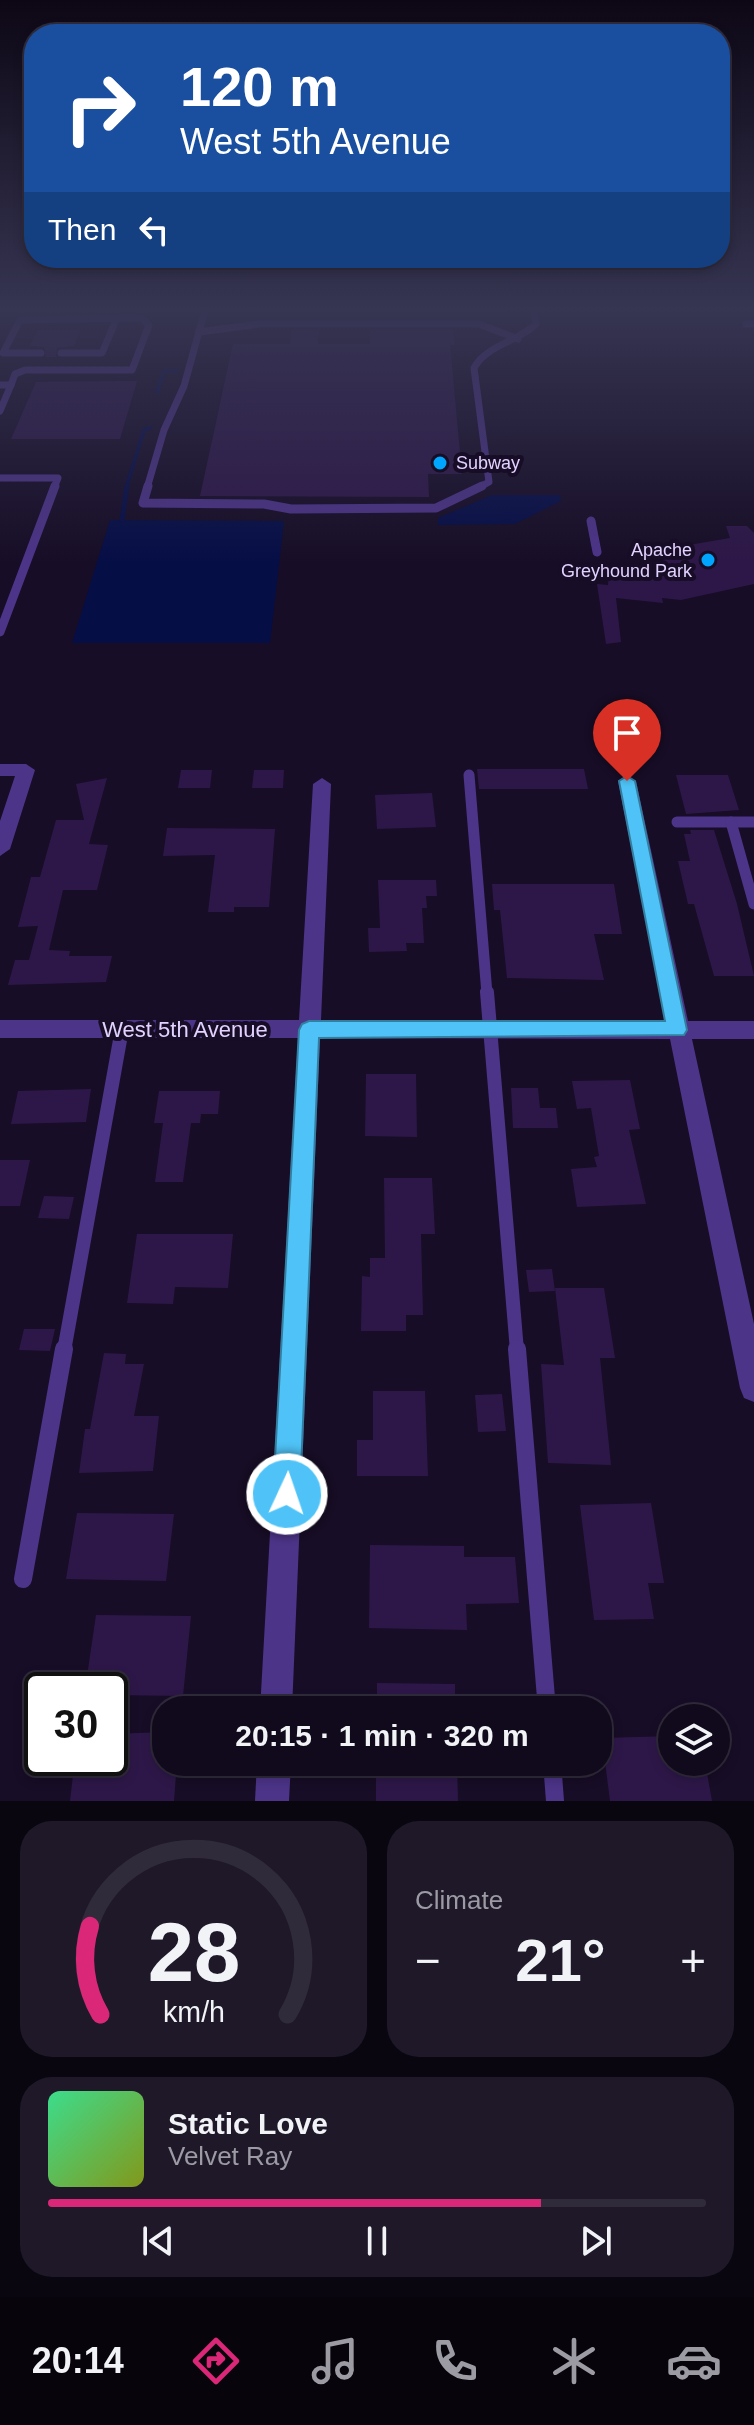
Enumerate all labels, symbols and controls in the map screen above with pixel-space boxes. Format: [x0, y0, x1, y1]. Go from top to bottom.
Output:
text: 120 m [180, 55, 339, 118]
icon: right [48, 56, 152, 160]
text: West 5th Avenue [180, 121, 451, 162]
icon: left [132, 208, 176, 252]
text: Then [48, 213, 116, 246]
place label: Subway [456, 453, 520, 473]
marker: Subway [431, 454, 449, 472]
place label: Apache Greyhound Park [561, 540, 693, 581]
marker: Apache Greyhound Park [699, 551, 717, 569]
pin [593, 699, 661, 781]
icon: arrive [605, 711, 649, 755]
street label: West 5th Avenue [102, 1017, 268, 1042]
position arrow [245, 1452, 329, 1536]
speed limit sign: 30 [24, 1672, 128, 1776]
map controls [658, 1704, 730, 1776]
button: layers [658, 1704, 730, 1776]
text: 20:15 · 1 min · 320 m [235, 1719, 529, 1752]
text: Climate [415, 1885, 503, 1915]
text: 28 [147, 1906, 240, 1999]
text: 21° [515, 1927, 606, 1994]
text: − [415, 1936, 441, 1985]
text: + [680, 1936, 706, 1985]
text: km/h [163, 1996, 224, 2028]
text: Static Love [168, 2107, 328, 2140]
text: Velvet Ray [168, 2141, 292, 2171]
icon: previous [136, 2219, 180, 2263]
icon: pause [355, 2219, 399, 2263]
icon: next [574, 2219, 618, 2263]
icon: directions [188, 2333, 244, 2389]
icon: music [307, 2333, 363, 2389]
icon: phone [427, 2333, 483, 2389]
icon: climate [546, 2333, 602, 2389]
icon: car [666, 2333, 722, 2389]
text: 20:14 [32, 2340, 124, 2381]

